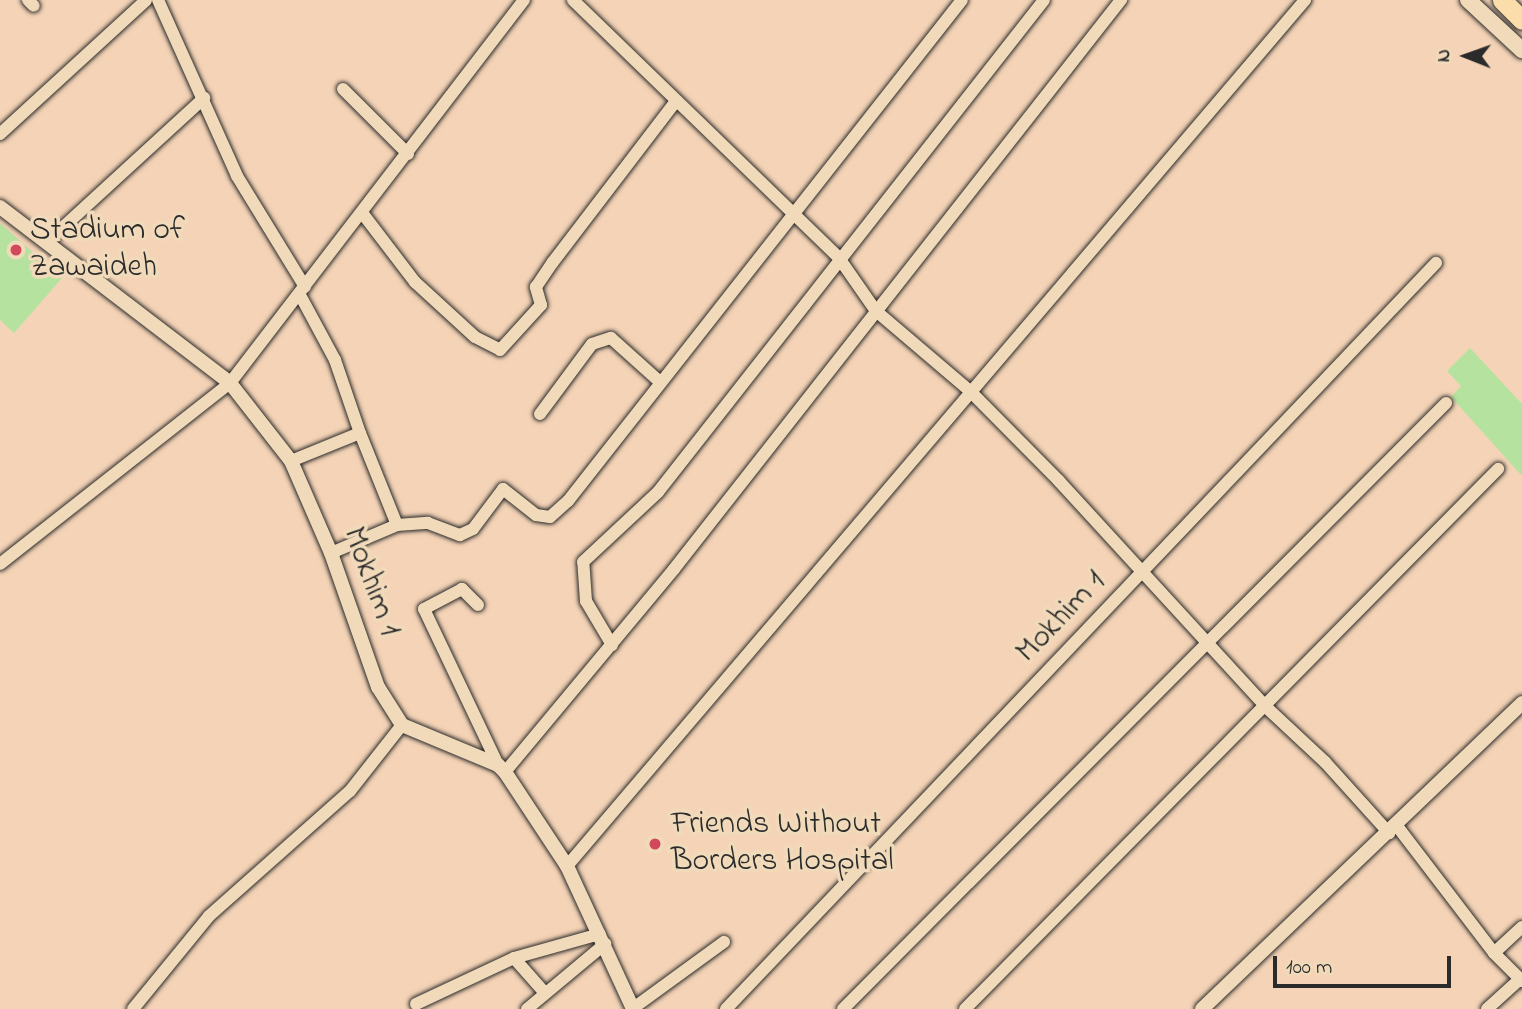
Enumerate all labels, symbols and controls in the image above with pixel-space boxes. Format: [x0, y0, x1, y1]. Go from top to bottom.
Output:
north arrow [1431, 21, 1501, 91]
text: N [1431, 49, 1458, 62]
place label: Stadium of Zawaideh [30, 213, 185, 288]
marker: Stadium of Zawaideh [8, 242, 24, 258]
street label: Mokhim 1 [333, 522, 407, 642]
street label: Mokhim 1 [1009, 564, 1115, 672]
place label: Friends Without Borders Hospital [671, 807, 894, 882]
marker: Friends Without Borders Hospital [645, 834, 665, 854]
scale bar [1277, 942, 1456, 986]
text: 100 m [1286, 953, 1332, 983]

